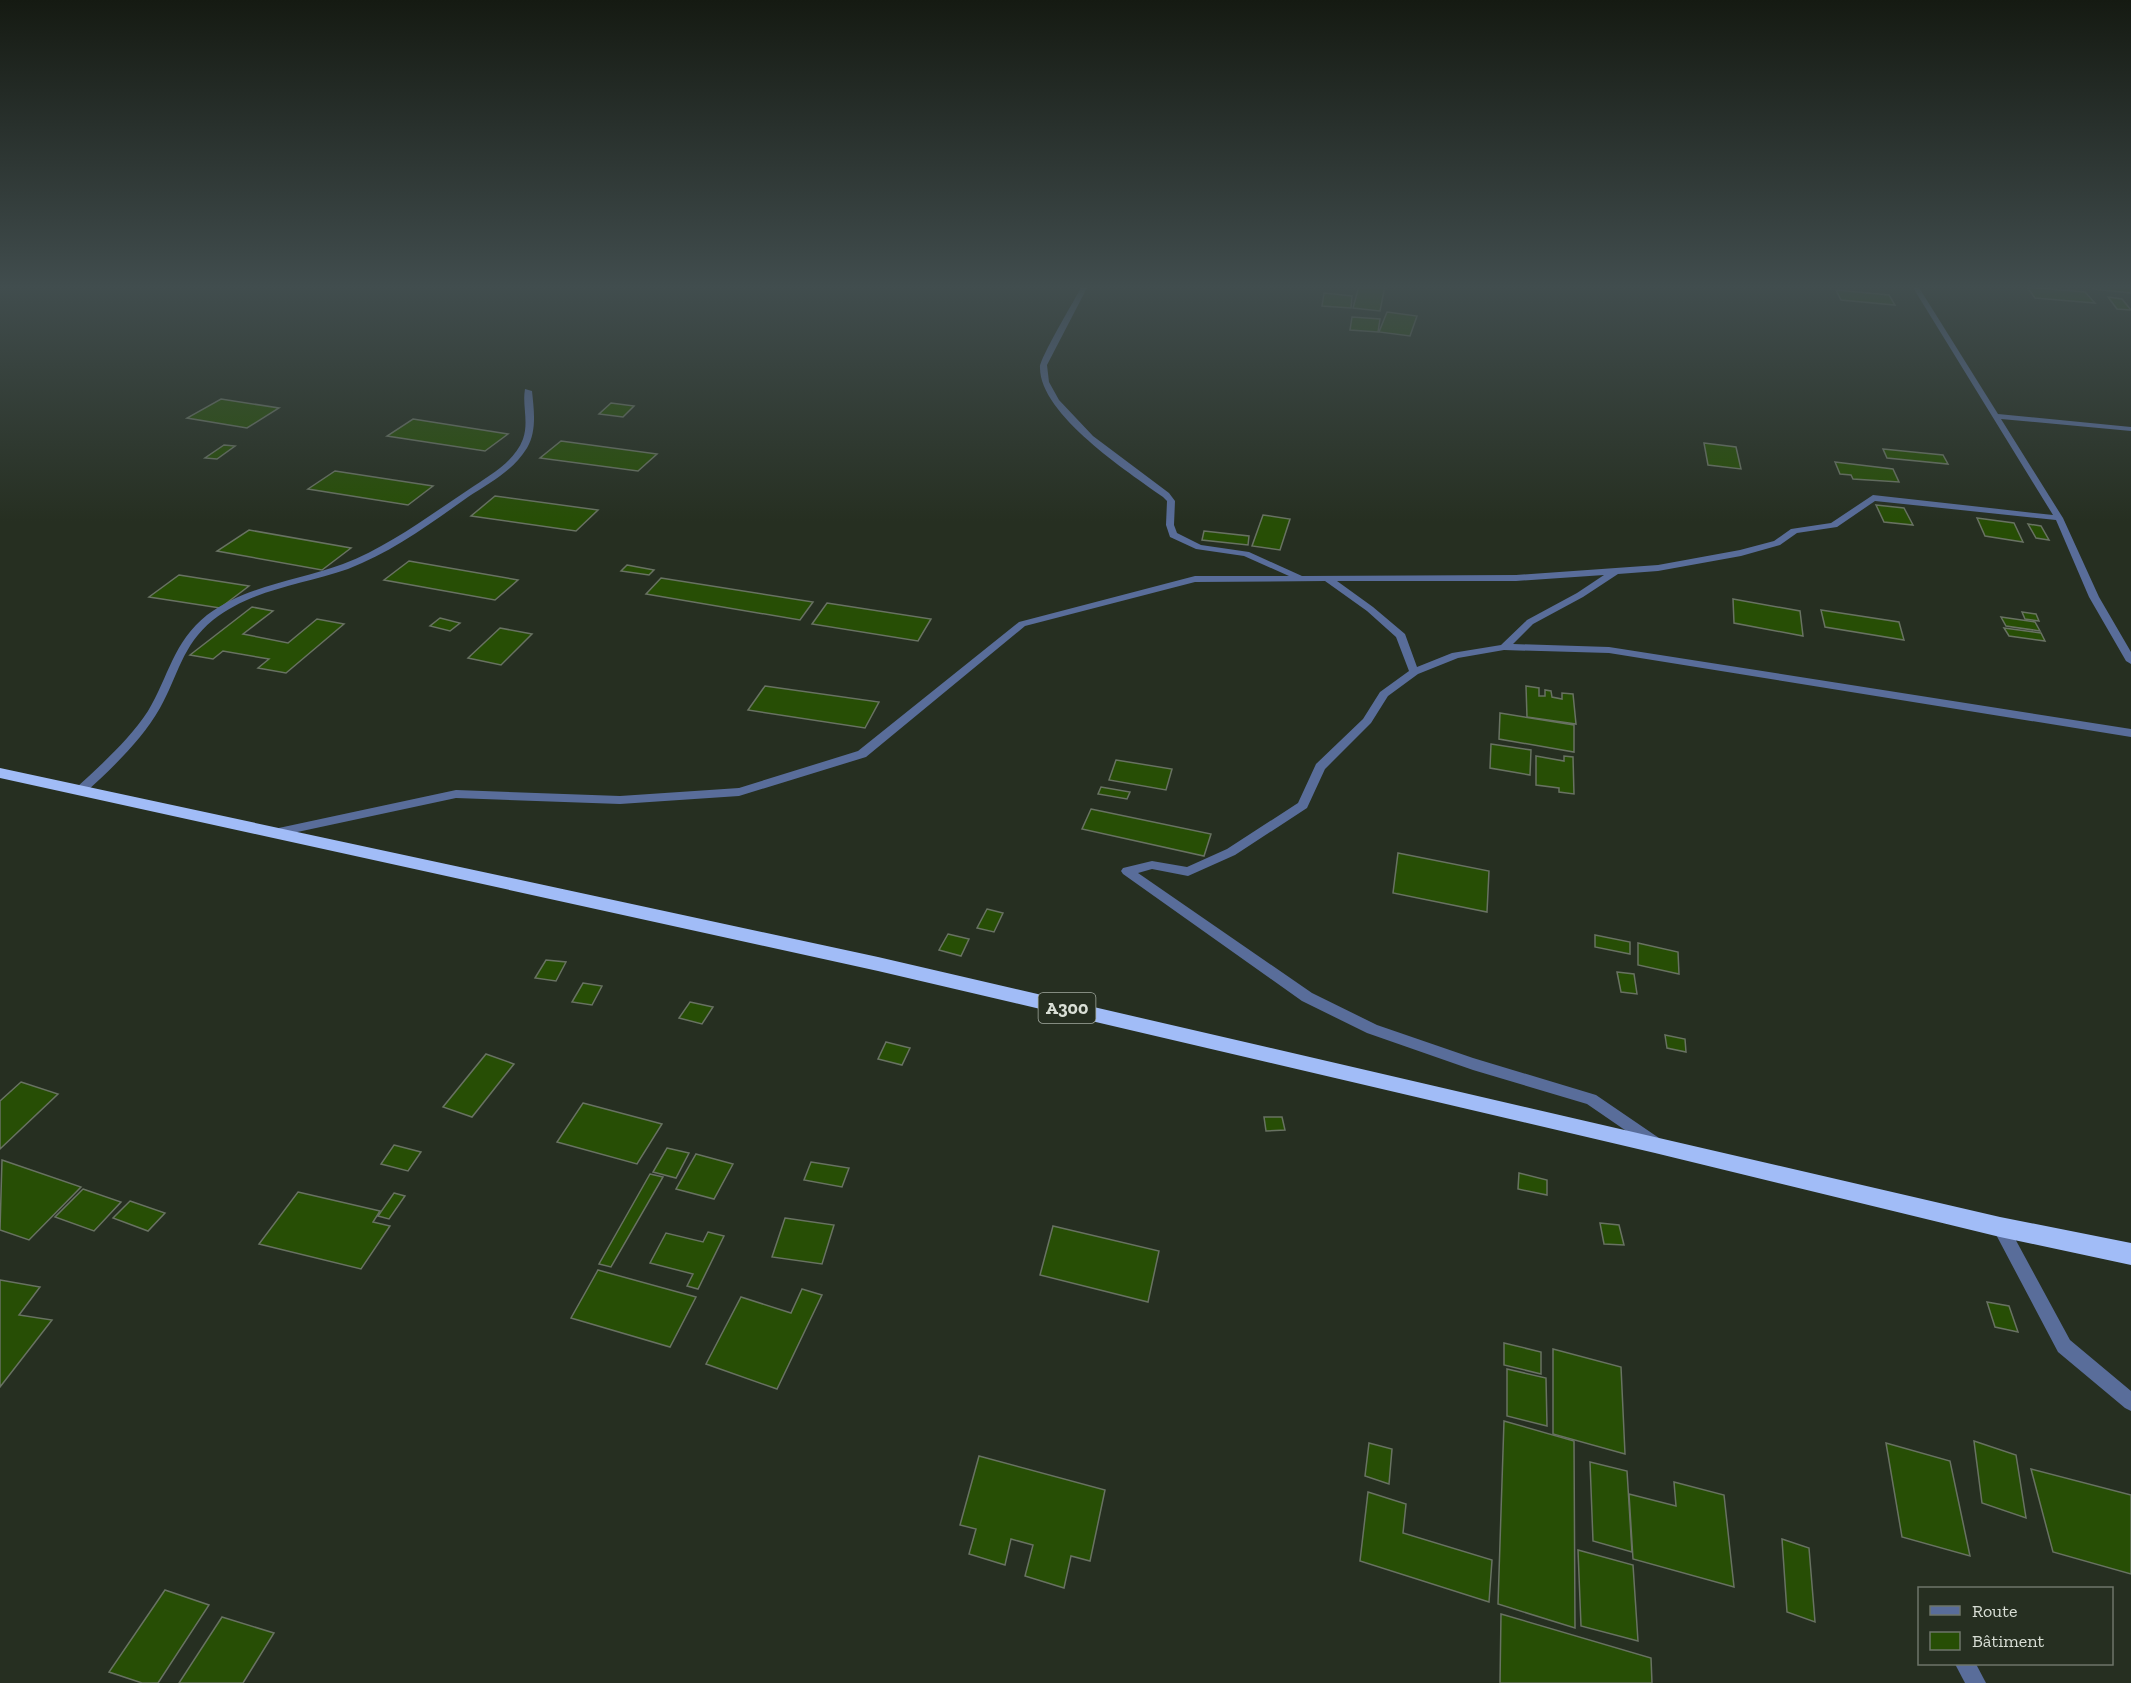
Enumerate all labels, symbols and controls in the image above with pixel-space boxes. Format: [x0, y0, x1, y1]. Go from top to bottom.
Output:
road number: A300 [1038, 993, 1096, 1023]
legend [1918, 1587, 2113, 1665]
text: Route [1972, 1600, 2017, 1622]
text: Bâtiment [1972, 1630, 2045, 1652]

